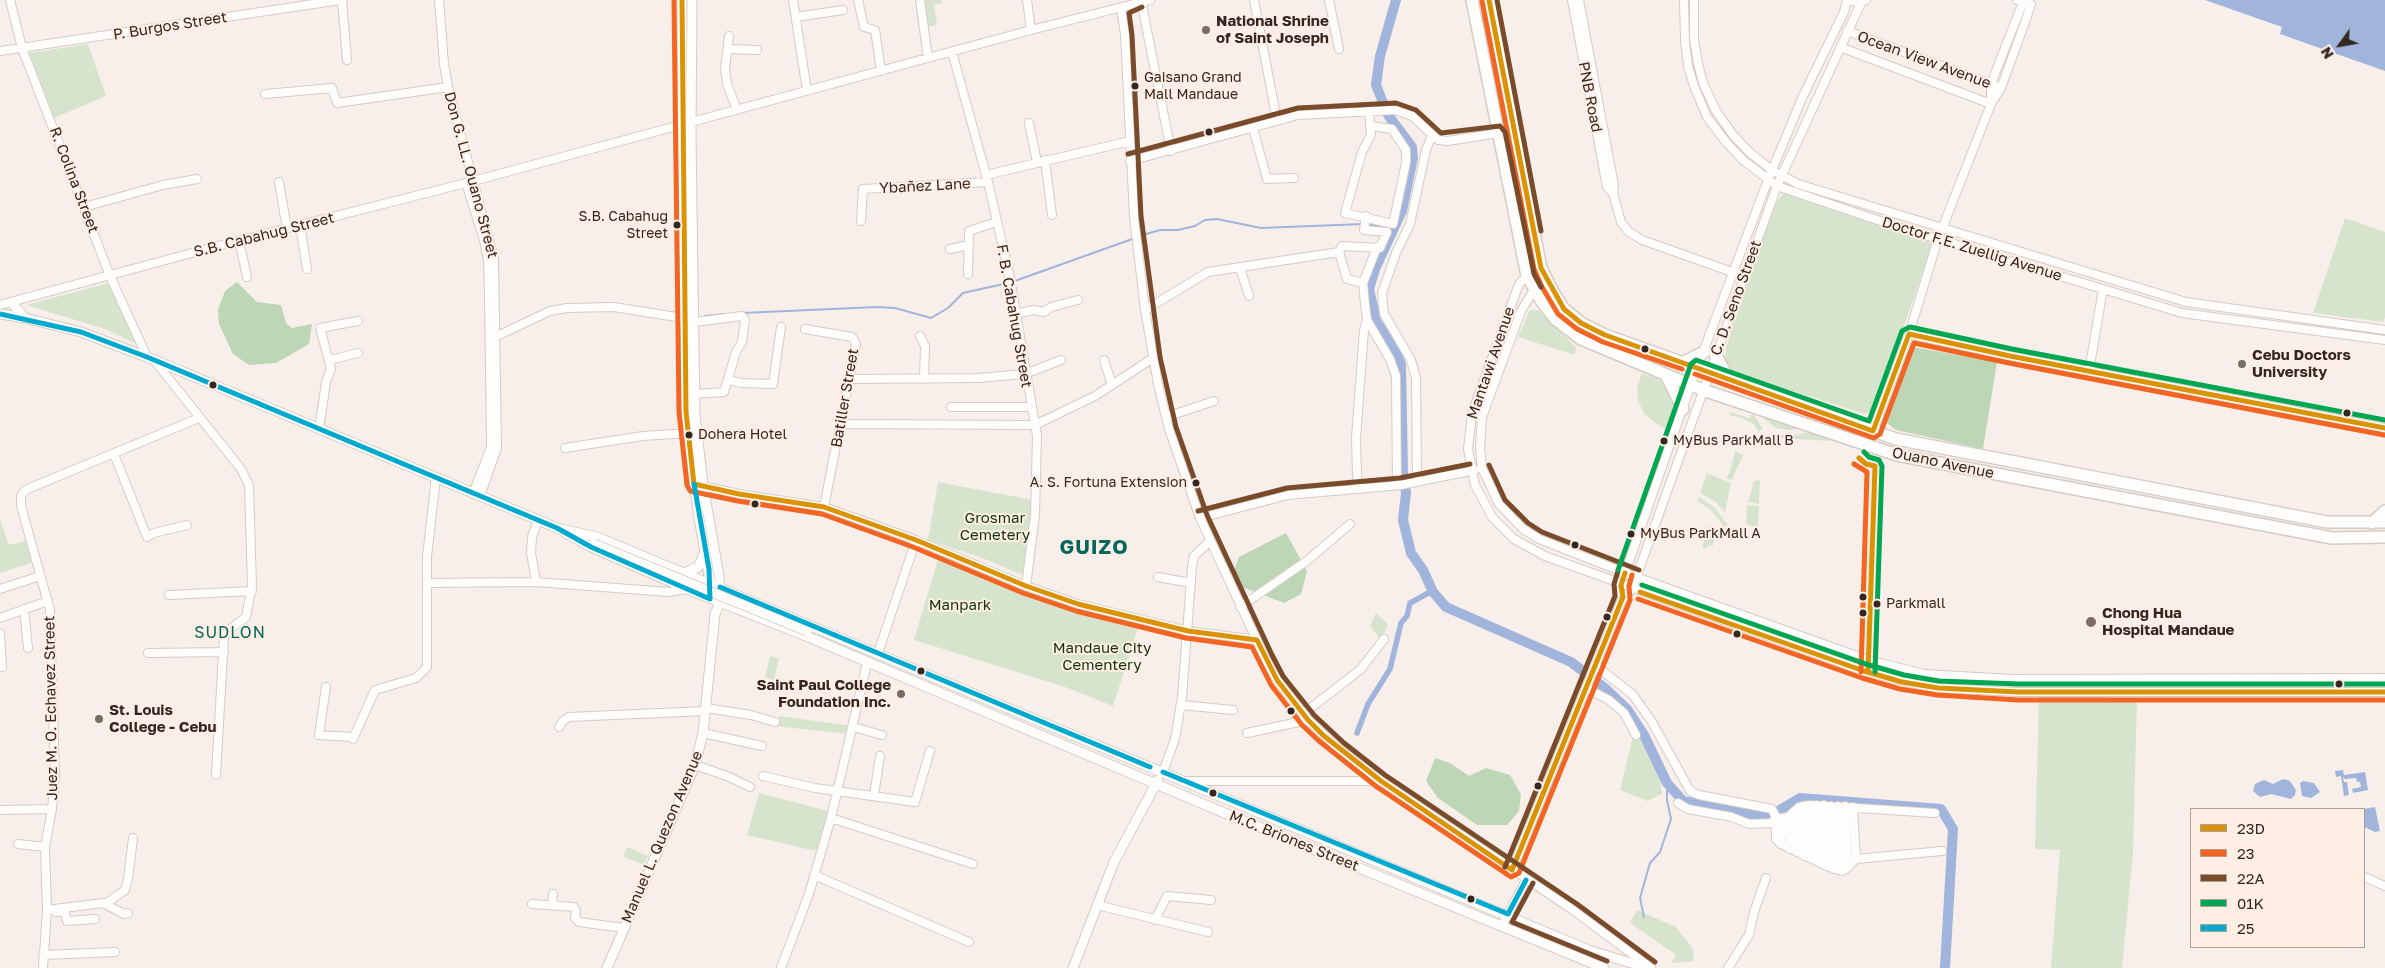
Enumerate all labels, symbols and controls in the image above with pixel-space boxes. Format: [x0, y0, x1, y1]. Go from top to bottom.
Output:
street label: P. Burgos Street [112, 8, 228, 44]
place label: National Shrine of Saint Joseph [1216, 12, 1329, 47]
north arrow [2315, 20, 2365, 70]
marker: National Shrine of Saint Joseph [1200, 24, 1212, 36]
street label: Ocean View Avenue [1855, 27, 1993, 93]
text: N [2317, 44, 2337, 62]
street label: PNB Road [1574, 60, 1606, 134]
place label: Gaisano Grand Mall Mandaue [1144, 70, 1242, 102]
marker: Gaisano Grand Mall Mandaue [1130, 81, 1140, 91]
street label: Don G. LL. Ouano Street [440, 90, 502, 260]
street label: R. Colina Street [45, 124, 103, 236]
unlabelled marker [1204, 127, 1214, 137]
street label: Ybañez Lane [879, 175, 971, 197]
street label: S.B. Cabahug Street [192, 209, 336, 261]
place label: S.B. Cabahug Street [578, 209, 668, 242]
street label: Doctor F.E. Zuellig Avenue [1880, 213, 2064, 285]
marker: S.B. Cabahug Street [672, 220, 682, 230]
street label: C. D. Seno Street [1707, 238, 1765, 358]
street label: F. B. Cabahug Street [992, 243, 1036, 389]
street label: Mantawi Avenue [1463, 304, 1519, 422]
unlabelled marker [1640, 344, 1650, 354]
place label: Cebu Doctors University [2252, 346, 2351, 381]
street label: Batiller Street [827, 347, 863, 449]
marker: Cebu Doctors University [2236, 358, 2248, 370]
unlabelled marker [208, 380, 218, 390]
unlabelled marker [2342, 408, 2352, 418]
place label: Dohera Hotel [698, 427, 787, 443]
marker: Dohera Hotel [684, 430, 694, 440]
place label: MyBus ParkMall B [1673, 433, 1794, 449]
marker: MyBus ParkMall B [1659, 436, 1669, 446]
street label: Ouano Avenue [1890, 443, 1996, 483]
place label: A. S. Fortuna Extension [1030, 475, 1187, 491]
marker: A. S. Fortuna Extension [1191, 478, 1201, 488]
unlabelled marker [750, 499, 760, 509]
park label: Grosmar Cemetery [960, 509, 1030, 544]
place label: MyBus ParkMall A [1640, 526, 1761, 542]
marker: MyBus ParkMall A [1626, 529, 1636, 539]
district label: GUIZO [1059, 536, 1129, 560]
unlabelled marker [1570, 540, 1580, 550]
unlabelled marker [1858, 592, 1868, 602]
park label: Manpark [929, 596, 991, 614]
place label: Parkmall [1886, 596, 1946, 612]
marker: Parkmall [1872, 599, 1882, 609]
place label: Chong Hua Hospital Mandaue [2102, 604, 2234, 639]
unlabelled marker [1858, 608, 1868, 618]
unlabelled marker [1602, 612, 1612, 622]
street label: Juez M. O. Echavez Street [40, 615, 62, 801]
marker: Chong Hua Hospital Mandaue [2084, 615, 2098, 629]
district label: SUDLON [193, 623, 267, 643]
unlabelled marker [1732, 629, 1742, 639]
park label: Mandaue City Cementery [1053, 639, 1151, 674]
unlabelled marker [916, 666, 926, 676]
place label: Saint Paul College Foundation Inc. [757, 676, 891, 711]
unlabelled marker [2334, 679, 2344, 689]
marker: Saint Paul College Foundation Inc. [895, 688, 907, 700]
place label: St. Louis College - Cebu [109, 701, 216, 736]
unlabelled marker [1286, 706, 1296, 716]
marker: St. Louis College - Cebu [93, 713, 105, 725]
street label: Manuel L. Quezon Avenue [617, 748, 707, 926]
unlabelled marker [1533, 781, 1543, 791]
unlabelled marker [1208, 788, 1218, 798]
street label: M.C. Briones Street [1227, 807, 1361, 875]
legend [2190, 808, 2365, 948]
text: 23D [2237, 819, 2265, 837]
text: 23 [2237, 844, 2254, 862]
text: 22A [2237, 869, 2264, 887]
unlabelled marker [1466, 894, 1476, 904]
text: 01K [2237, 894, 2264, 912]
text: 25 [2237, 919, 2254, 937]

